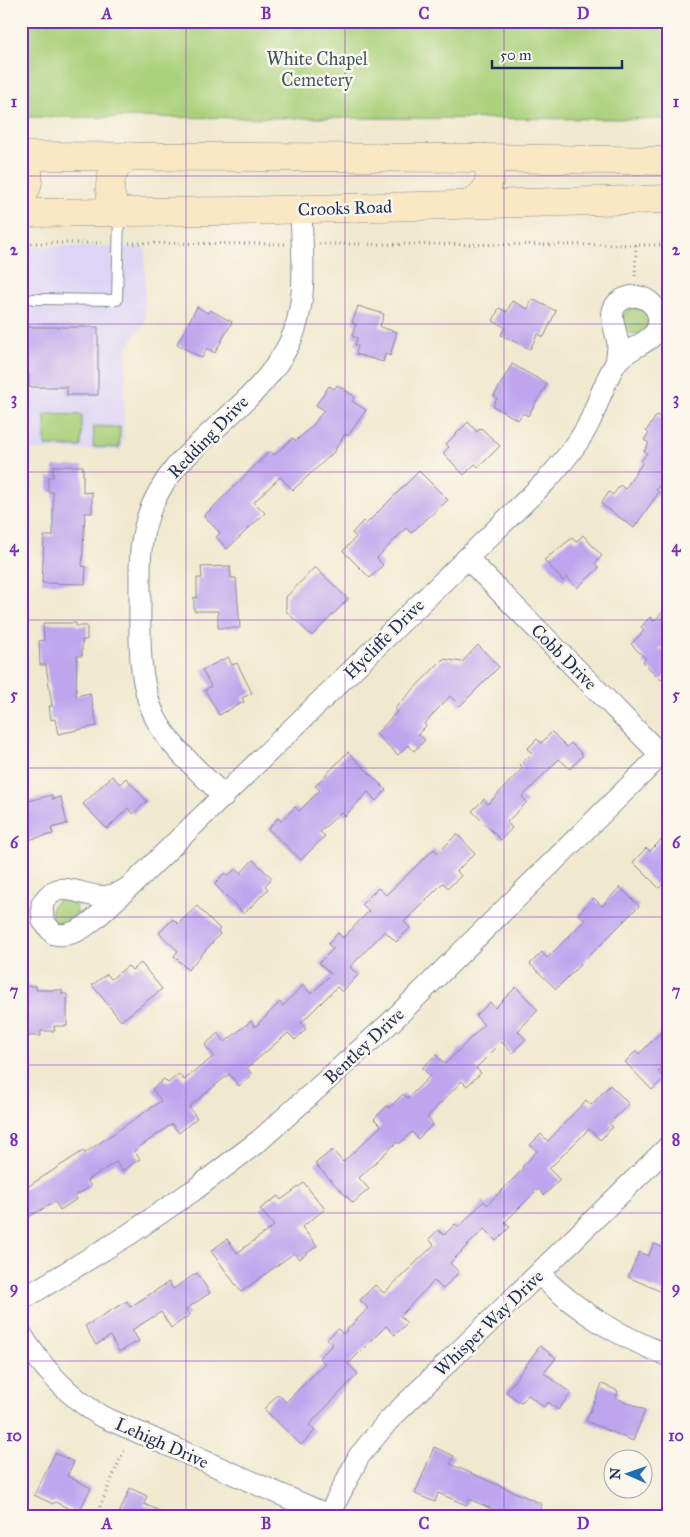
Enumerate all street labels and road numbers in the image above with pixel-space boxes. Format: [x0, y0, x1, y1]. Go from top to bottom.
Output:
street label: Crooks Road [297, 195, 393, 221]
street label: Redding Drive [163, 391, 254, 484]
street label: Hycliffe Drive [339, 594, 429, 684]
street label: Cobb Drive [526, 619, 602, 695]
street label: Bentley Drive [319, 1003, 409, 1089]
street label: Whisper Way Drive [430, 1265, 548, 1381]
street label: Lehigh Drive [112, 1413, 212, 1474]

